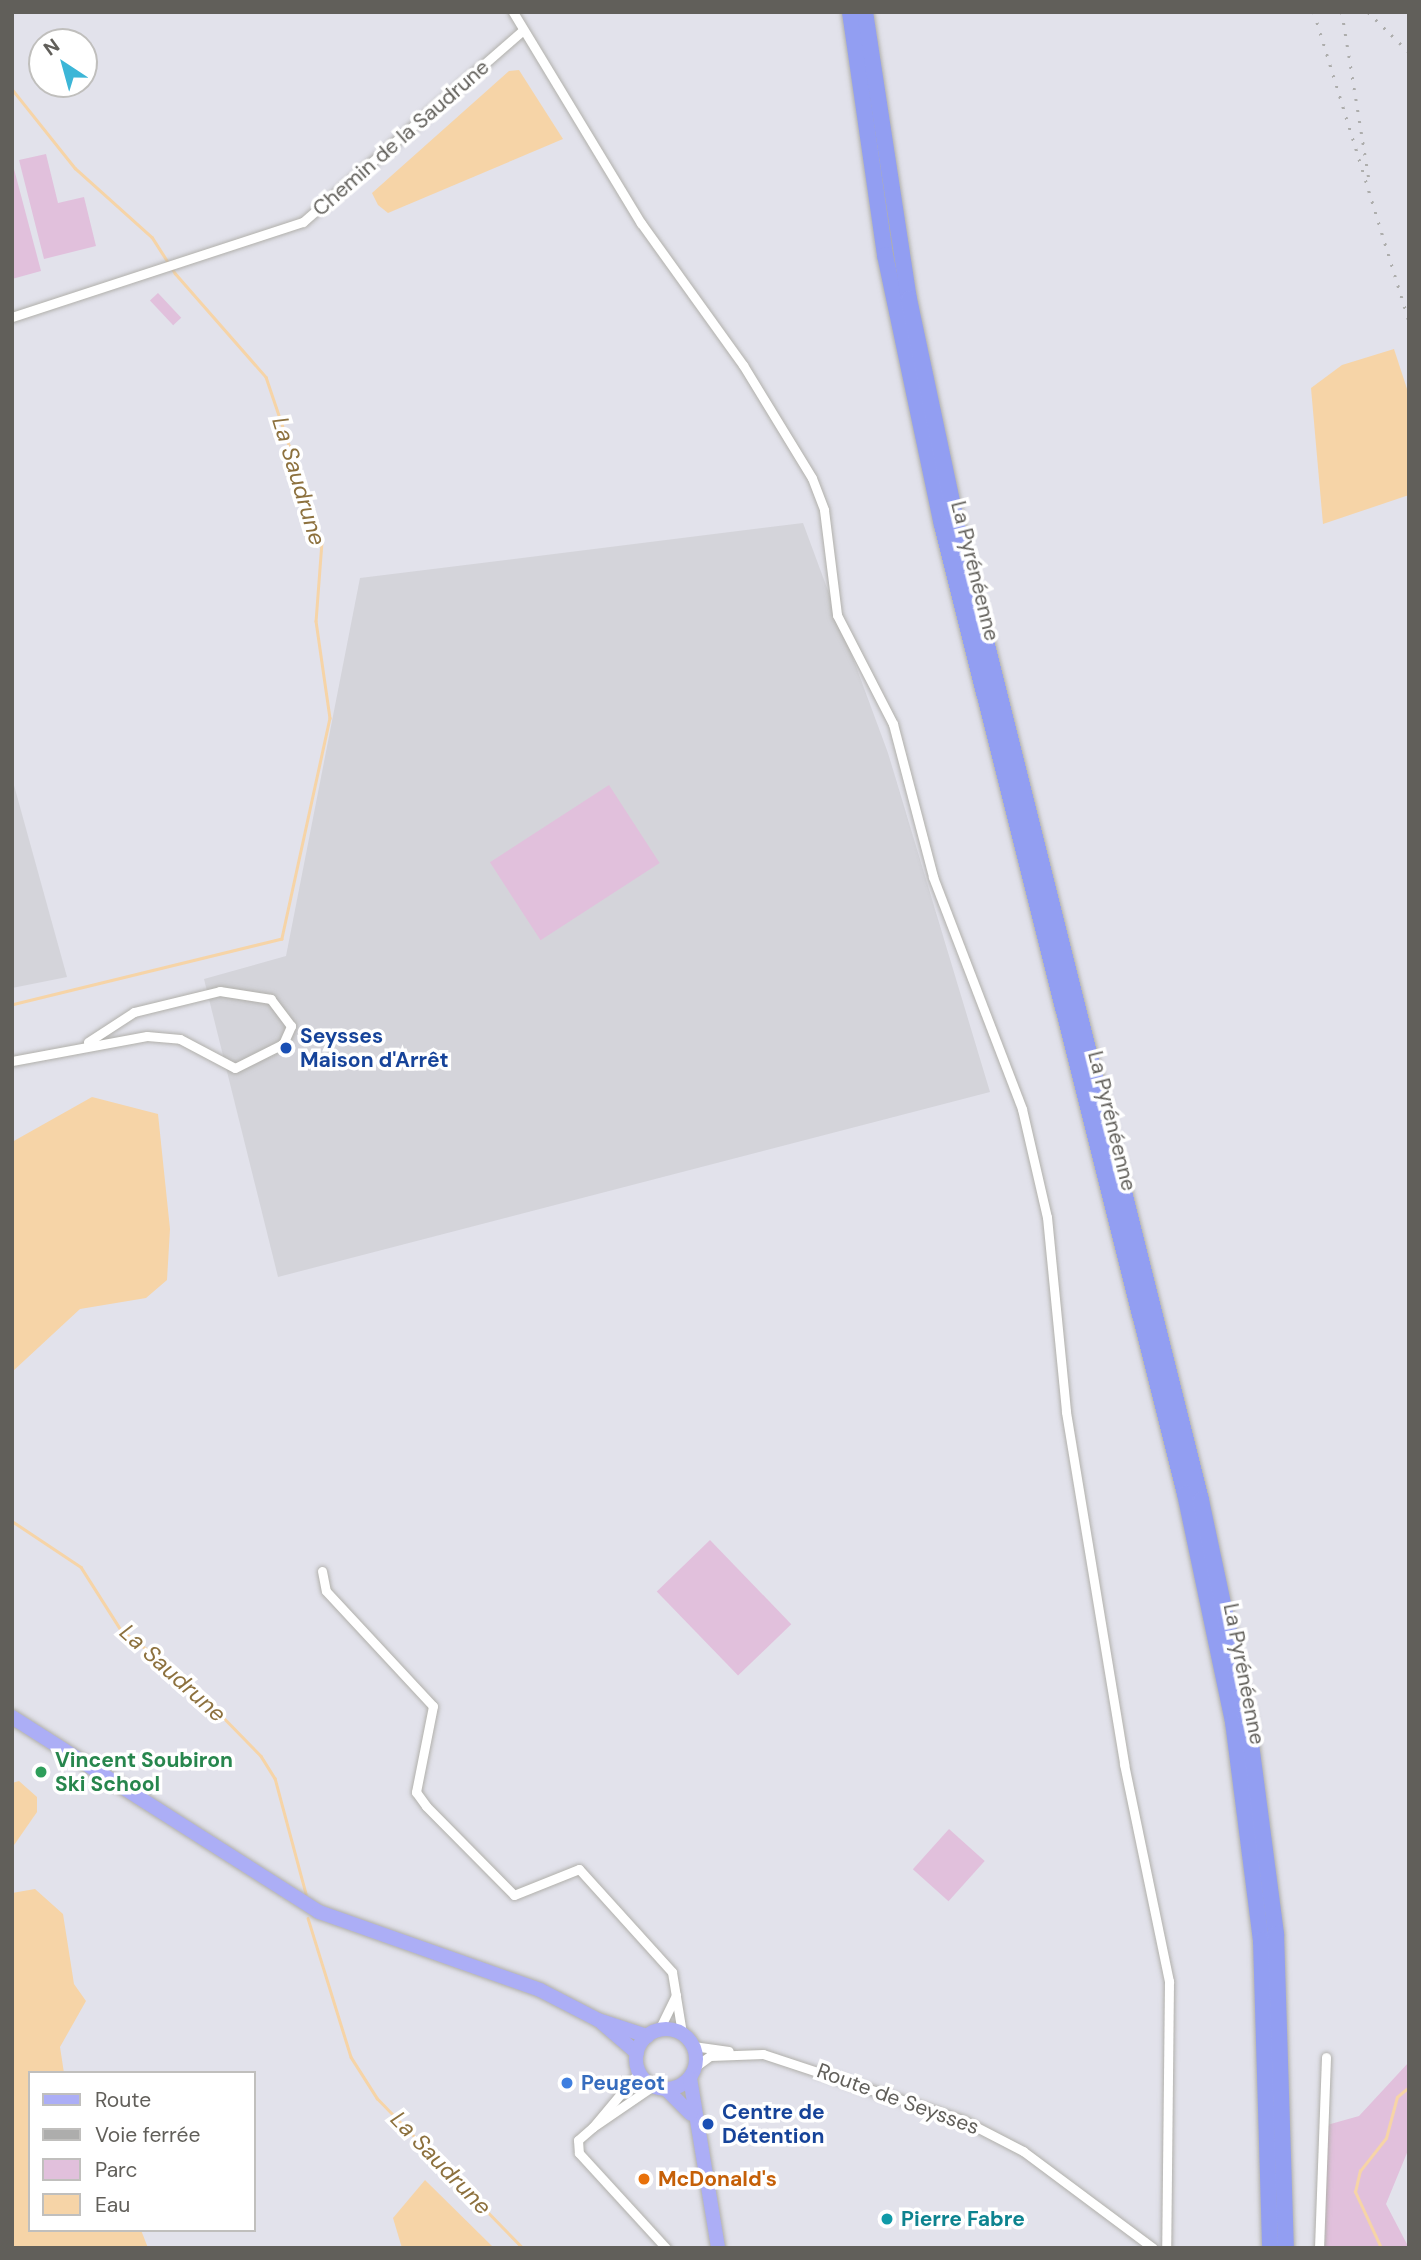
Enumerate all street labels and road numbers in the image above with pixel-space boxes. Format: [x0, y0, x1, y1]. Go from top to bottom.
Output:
street label: Chemin de la Saudrune [308, 55, 494, 221]
street label: La Pyrénéenne [945, 498, 1005, 644]
street label: La Pyrénéenne [1082, 1048, 1142, 1194]
street label: La Pyrénéenne [1218, 1601, 1270, 1747]
street label: Route de Seysses [813, 2058, 983, 2140]

